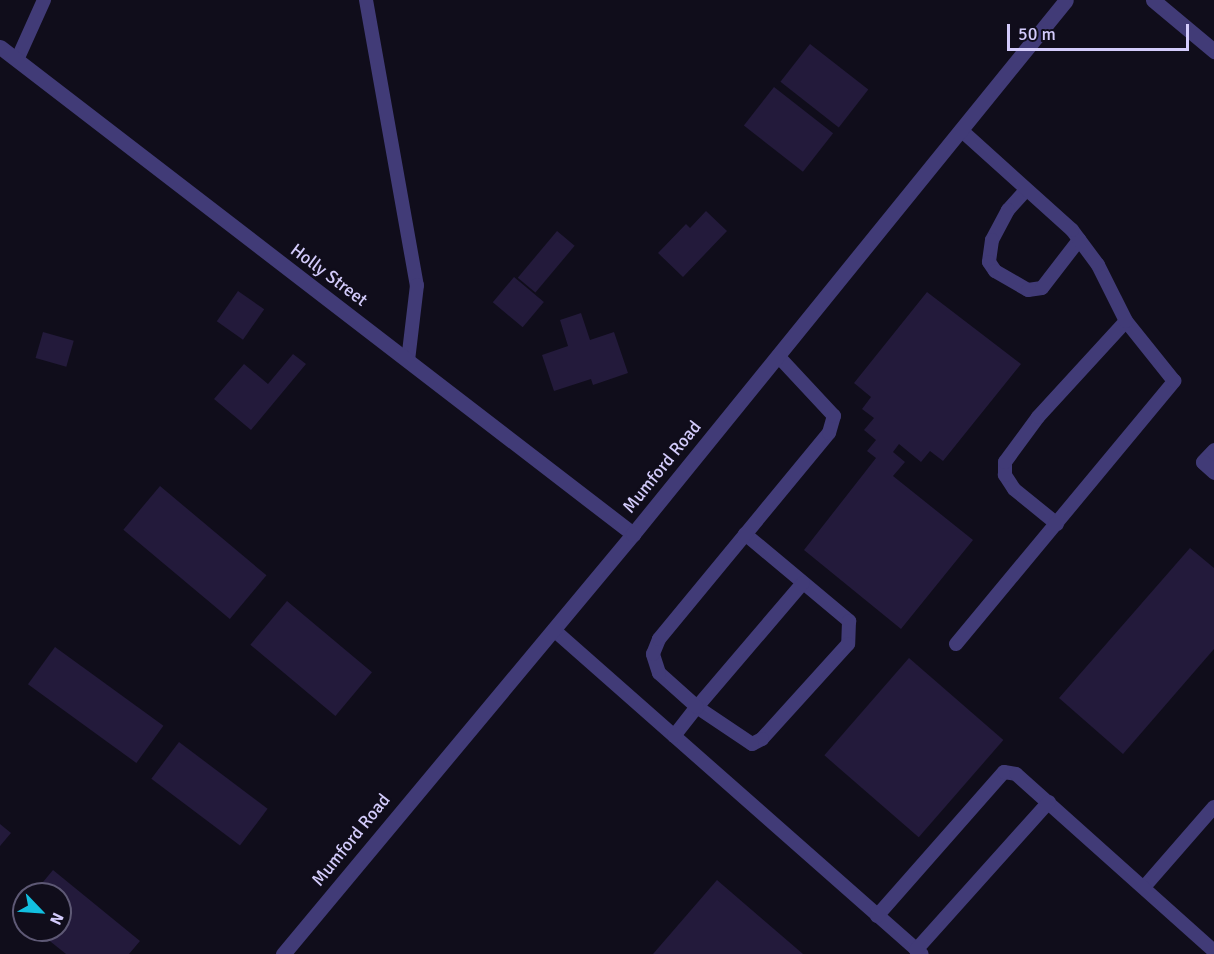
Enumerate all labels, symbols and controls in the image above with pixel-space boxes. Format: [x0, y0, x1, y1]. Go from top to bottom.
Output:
scale bar [1010, 12, 1192, 50]
text: 50 m [1018, 23, 1056, 45]
street label: Holly Street [286, 239, 372, 311]
street label: Mumford Road [618, 417, 706, 517]
street label: Mumford Road [307, 790, 395, 890]
north arrow [12, 882, 72, 942]
text: N [45, 909, 68, 928]

